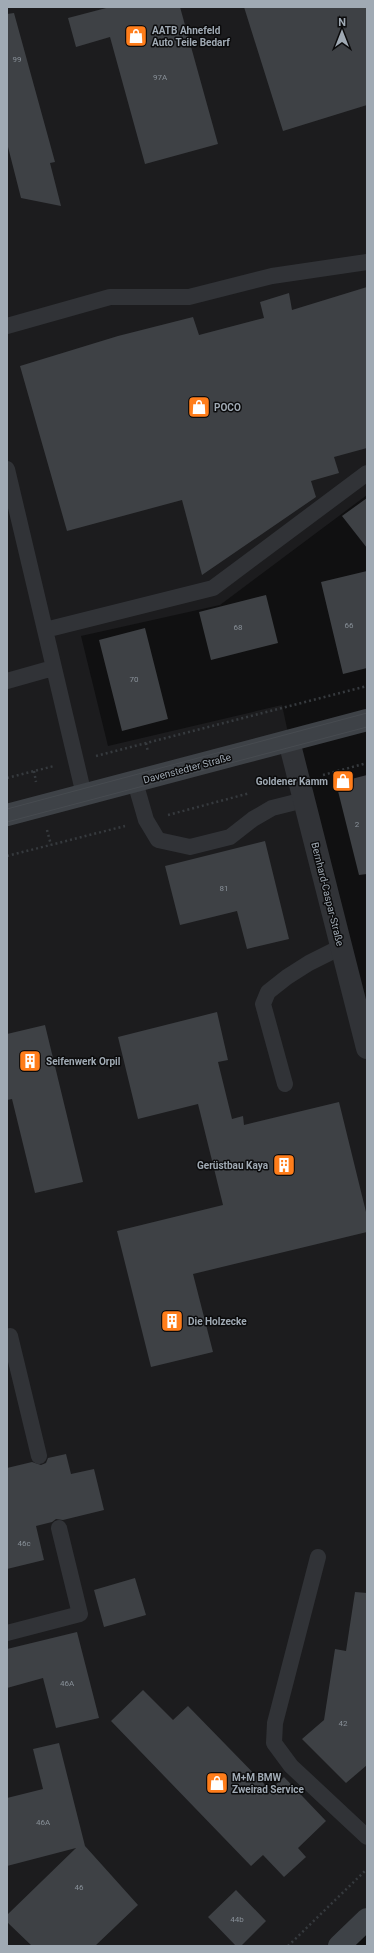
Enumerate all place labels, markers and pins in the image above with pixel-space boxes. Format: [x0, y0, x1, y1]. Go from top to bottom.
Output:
shop icon: AATB Ahnefeld Auto Teile Bedarf [123, 23, 149, 49]
place label: AATB Ahnefeld Auto Teile Bedarf [152, 25, 230, 48]
shop icon: POCO [186, 394, 212, 420]
place label: POCO [214, 402, 241, 413]
shop icon: Goldener Kamm [330, 768, 356, 794]
place label: Goldener Kamm [256, 776, 328, 787]
building icon: Seifenwerk Orpil [17, 1048, 43, 1074]
place label: Seifenwerk Orpil [46, 1056, 121, 1067]
building icon: Gerüstbau Kaya [271, 1152, 297, 1178]
place label: Gerüstbau Kaya [197, 1160, 269, 1171]
building icon: Die Holzecke [159, 1308, 185, 1334]
place label: Die Holzecke [188, 1316, 247, 1327]
shop icon: M+M BMW Zweirad Service [204, 1770, 230, 1796]
place label: M+M BMW Zweirad Service [232, 1772, 305, 1795]

